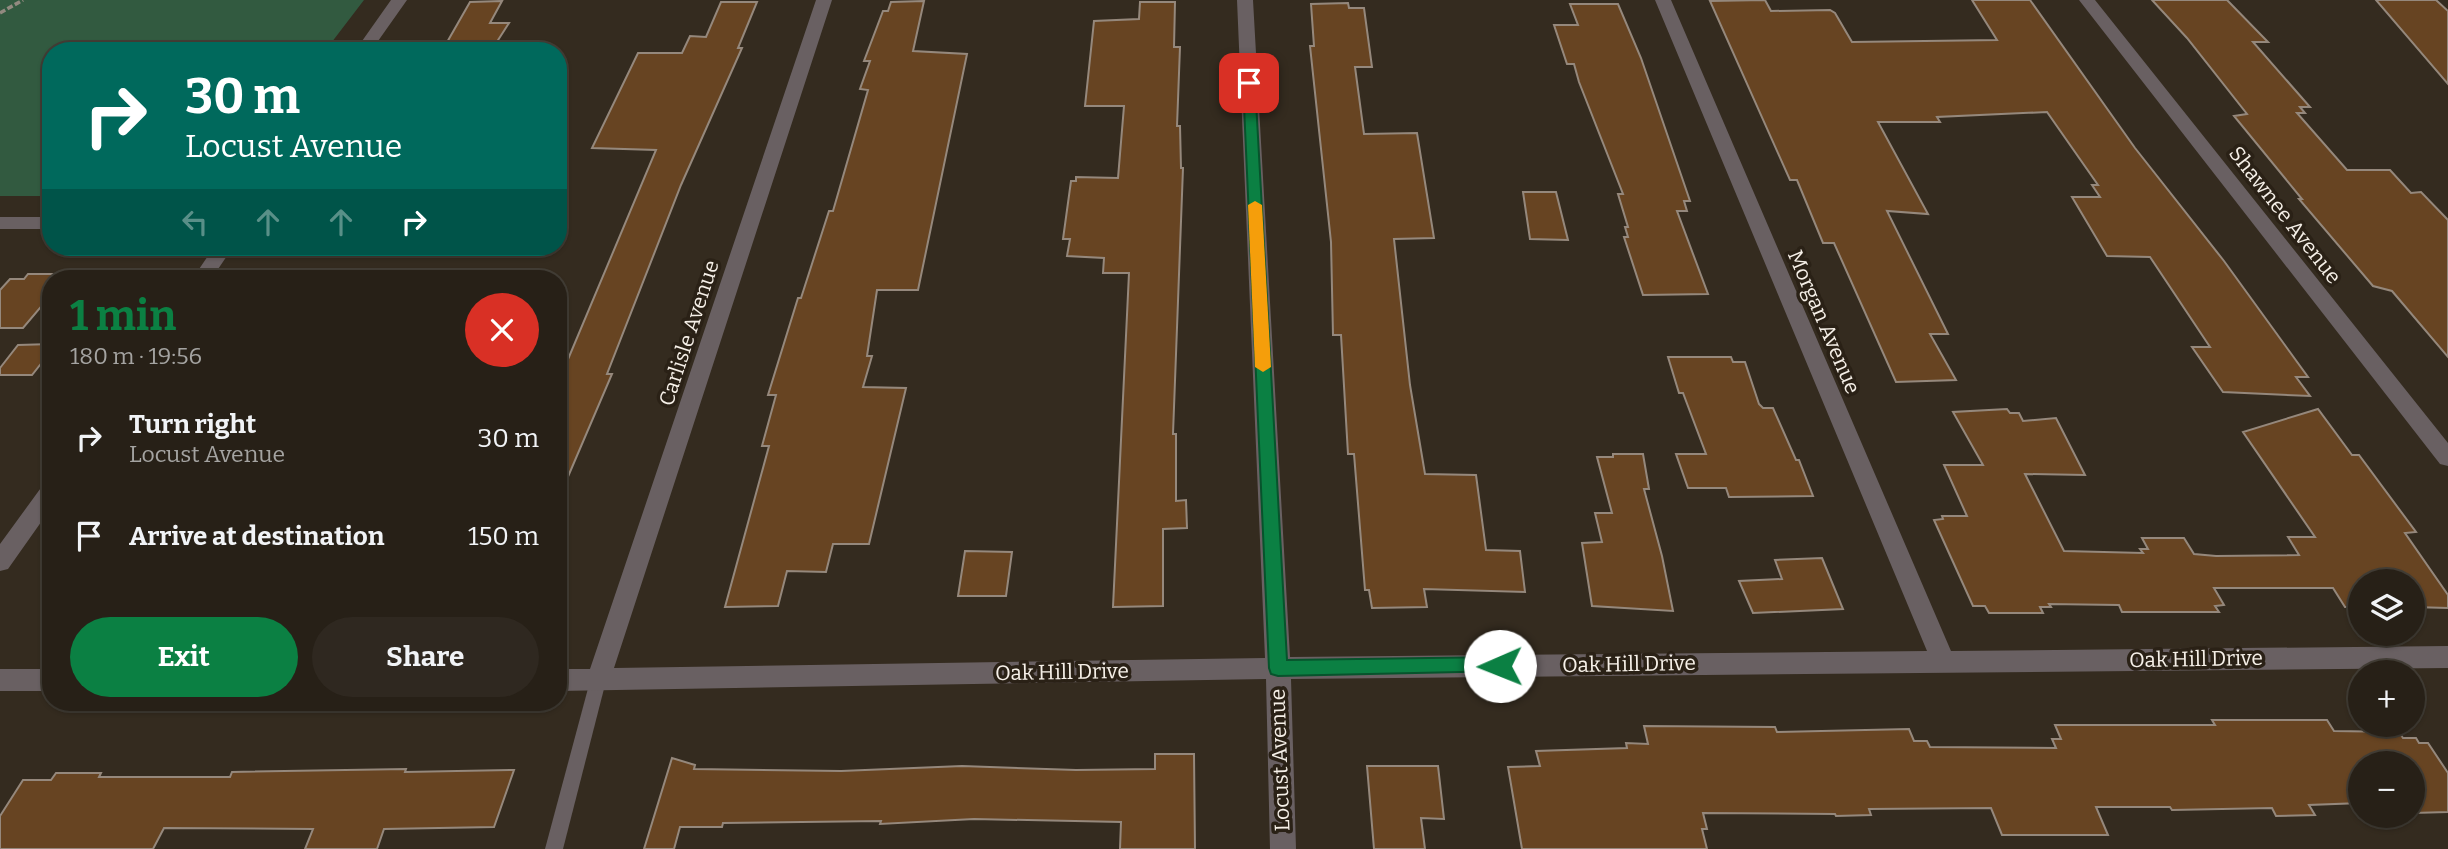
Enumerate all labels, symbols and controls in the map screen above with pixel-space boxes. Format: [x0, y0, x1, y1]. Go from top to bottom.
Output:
pin [1219, 53, 1279, 113]
icon: arrive [1230, 64, 1268, 102]
text: 30 m [185, 67, 300, 126]
icon: right [70, 70, 161, 161]
text: Locust Avenue [185, 127, 402, 165]
street label: Shawnee Avenue [2223, 141, 2347, 289]
icon: left [176, 203, 214, 241]
icon: ahead [249, 203, 287, 241]
icon: ahead [322, 203, 360, 241]
icon: right [395, 203, 433, 241]
street label: Morgan Avenue [1782, 246, 1866, 398]
street label: Carlisle Avenue [653, 257, 725, 409]
text: 1 min [70, 291, 176, 341]
button: close [465, 293, 539, 367]
text: 180 m · 19:56 [70, 342, 202, 370]
text: Turn right [129, 409, 256, 440]
icon: right [70, 419, 108, 457]
text: 30 m [478, 423, 539, 454]
text: Locust Avenue [129, 440, 285, 468]
icon: arrive [70, 517, 108, 555]
text: Arrive at destination [129, 521, 384, 552]
text: 150 m [468, 521, 539, 552]
map controls [2348, 569, 2425, 828]
button: layers [2348, 569, 2425, 646]
button: Exit [70, 617, 298, 697]
button: Share [312, 617, 539, 697]
position arrow [1463, 629, 1537, 703]
street label: Oak Hill Drive [2129, 645, 2263, 673]
street label: Oak Hill Drive [1562, 650, 1696, 678]
street label: Oak Hill Drive [995, 658, 1129, 686]
button: + [2348, 660, 2425, 737]
street label: Locust Avenue [1265, 688, 1295, 832]
button: − [2348, 751, 2425, 828]

